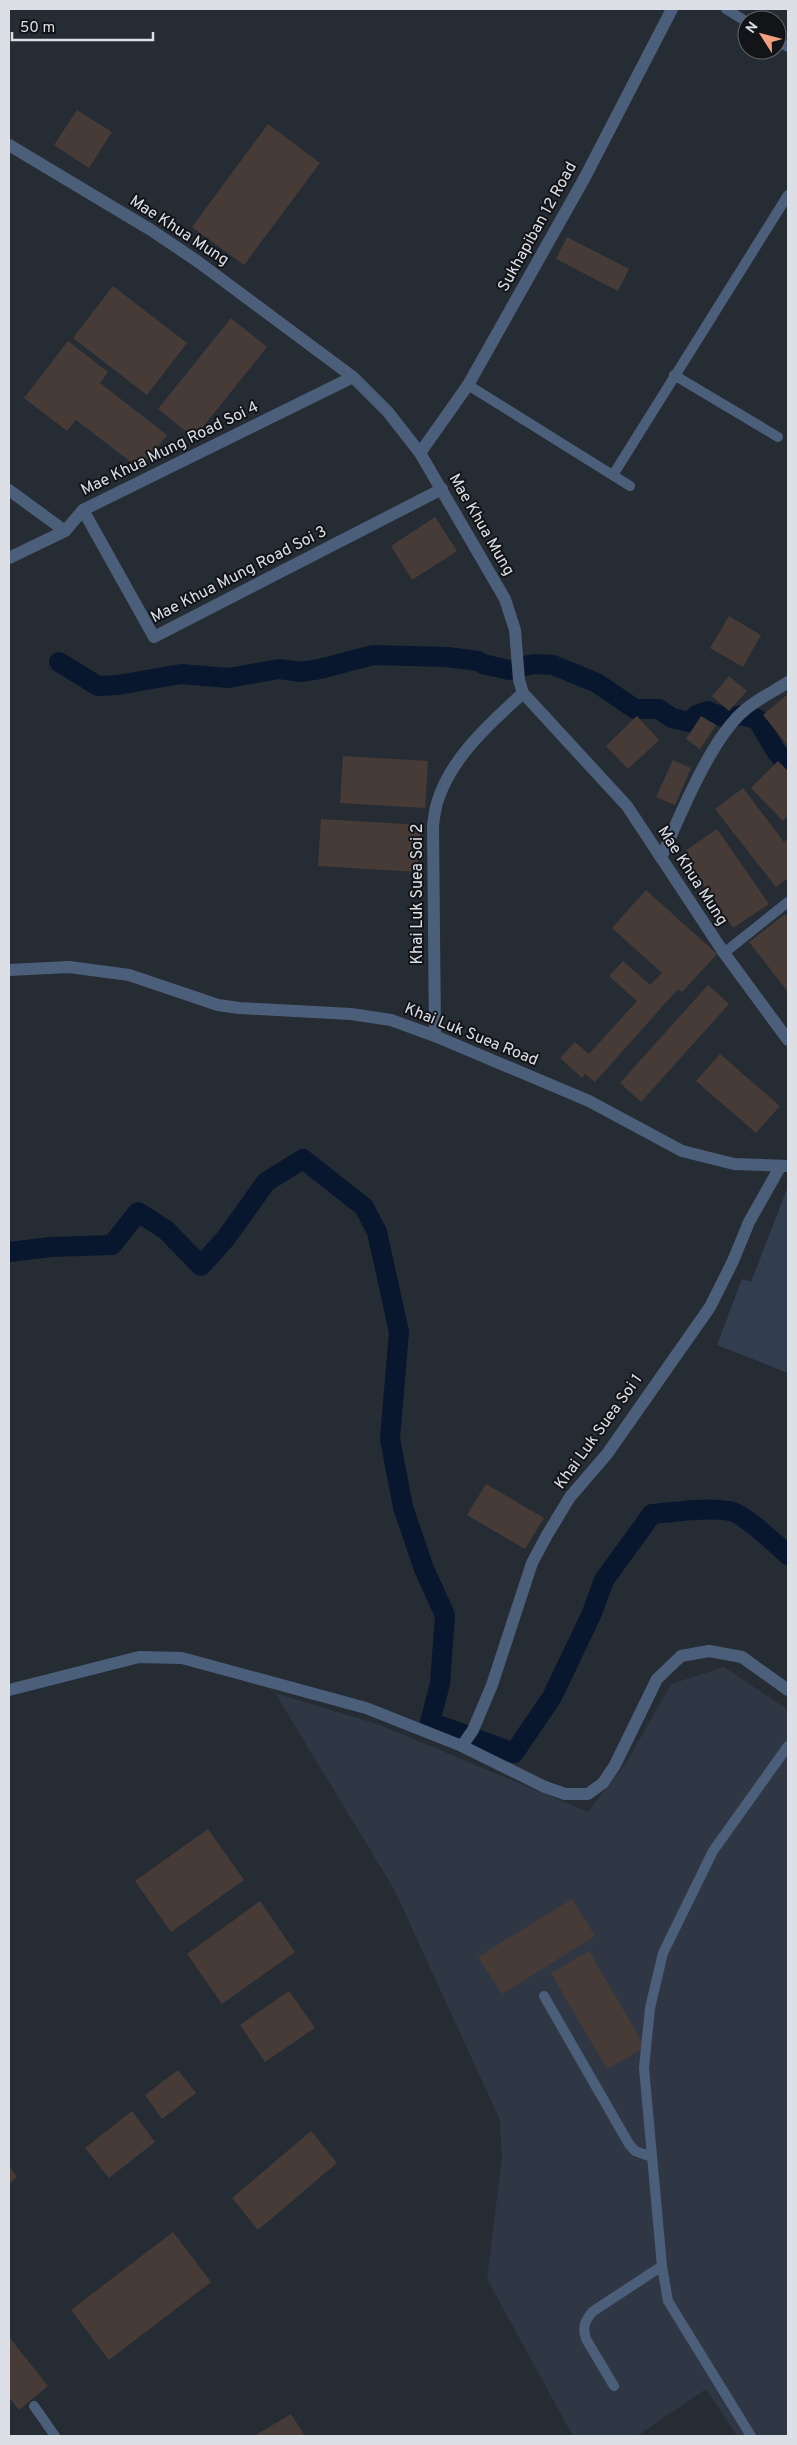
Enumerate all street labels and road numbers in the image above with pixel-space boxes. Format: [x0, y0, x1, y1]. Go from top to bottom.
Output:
street label: Sukhapiban 12 Road [494, 159, 582, 295]
street label: Mae Khua Mung [126, 191, 232, 271]
street label: Mae Khua Mung Road Soi 4 [78, 397, 262, 501]
street label: Mae Khua Mung [444, 470, 518, 580]
street label: Mae Khua Mung Road Soi 3 [148, 522, 330, 628]
street label: Khai Luk Suea Soi 2 [408, 823, 428, 965]
street label: Mae Khua Mung [652, 823, 732, 929]
street label: Khai Luk Suea Road [401, 999, 541, 1071]
street label: Khai Luk Suea Soi 1 [551, 1371, 647, 1493]

